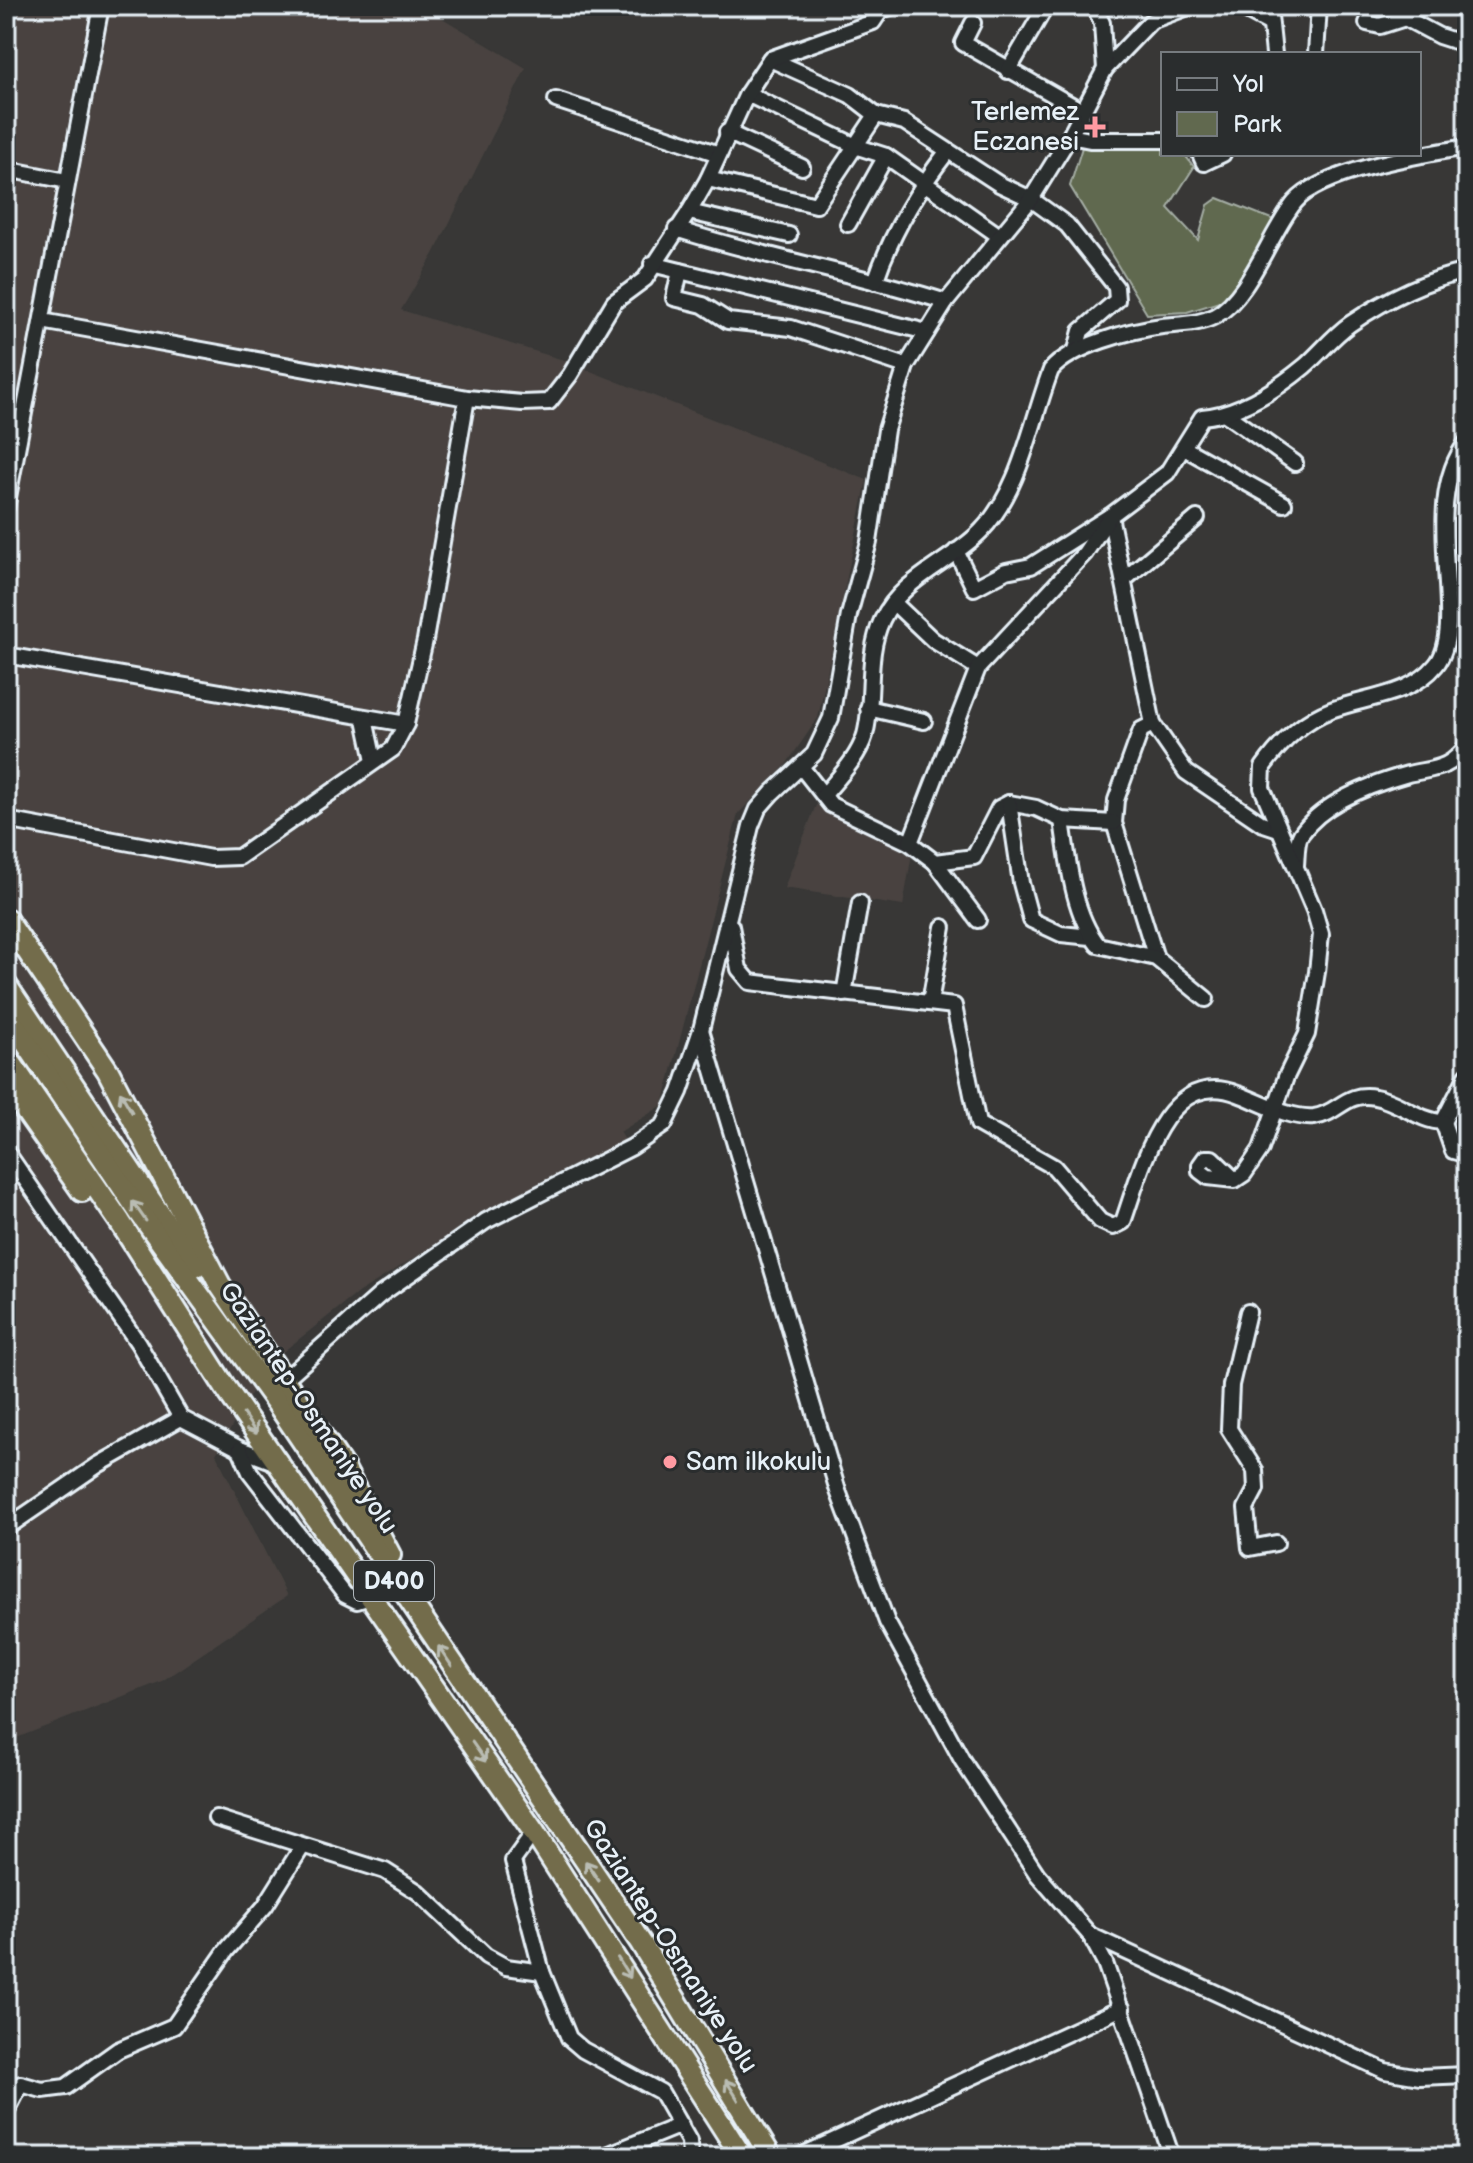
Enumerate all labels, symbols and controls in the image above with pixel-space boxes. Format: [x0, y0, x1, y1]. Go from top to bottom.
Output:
legend [1161, 52, 1421, 156]
text: Yol [1232, 70, 1264, 99]
place label: Terlemez Eczanesi [971, 97, 1080, 158]
text: Park [1233, 110, 1281, 139]
marker: Terlemez Eczanesi [1086, 118, 1104, 136]
one-way arrow [118, 1091, 134, 1114]
one-way arrow [131, 1201, 147, 1223]
street label: Gaziantep-Osmaniye yolu [212, 1276, 404, 1540]
one-way arrow [242, 1412, 258, 1435]
place label: Sam ilkokulu [686, 1447, 831, 1478]
marker: Sam ilkokulu [661, 1453, 679, 1471]
road number: D400 [354, 1561, 434, 1601]
one-way arrow [437, 1646, 453, 1668]
one-way arrow [471, 1741, 487, 1763]
street label: Gaziantep-Osmaniye yolu [576, 1813, 764, 2079]
one-way arrow [583, 1860, 600, 1882]
one-way arrow [616, 1956, 632, 1979]
one-way arrow [724, 2079, 740, 2102]

